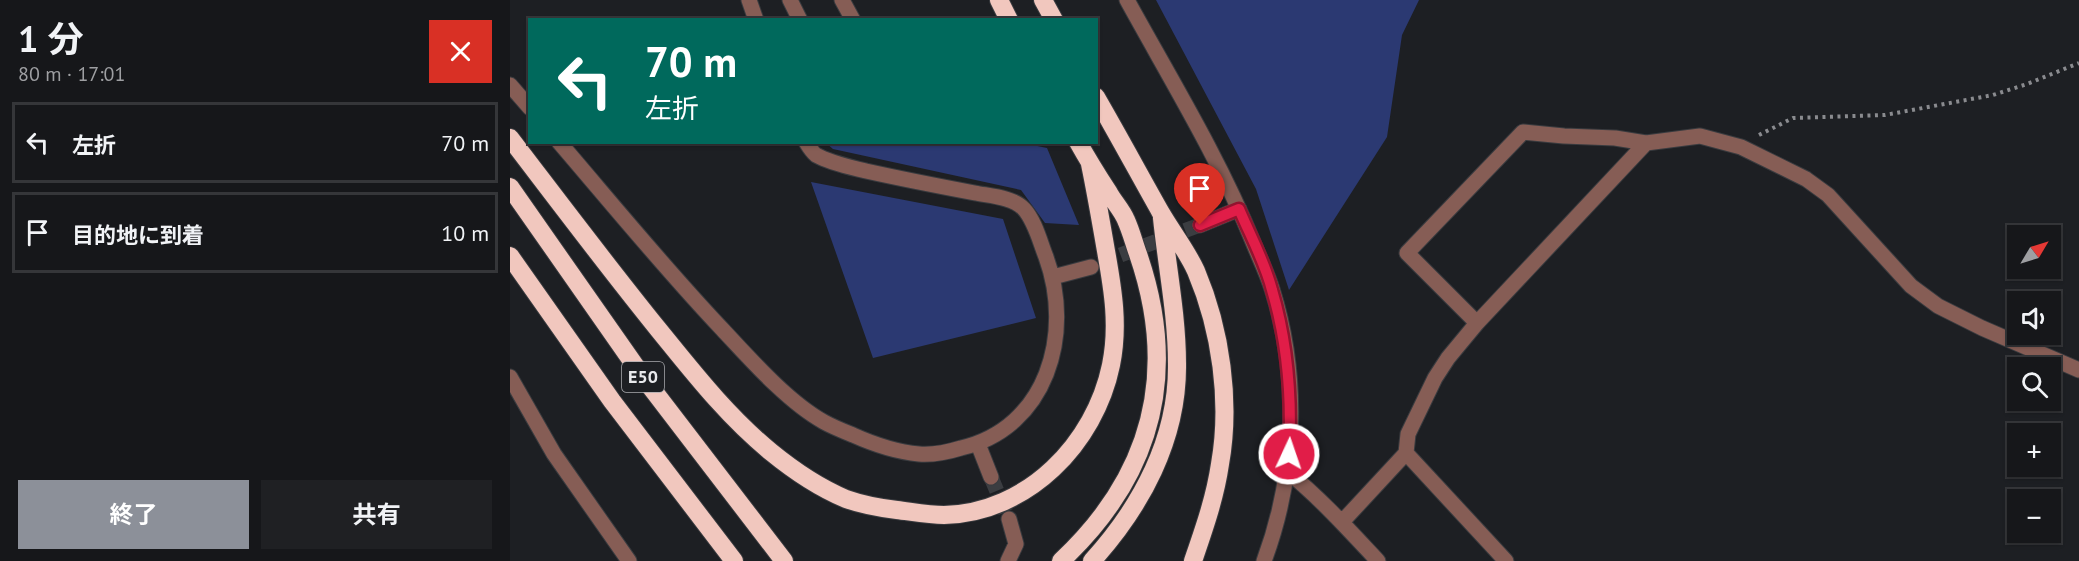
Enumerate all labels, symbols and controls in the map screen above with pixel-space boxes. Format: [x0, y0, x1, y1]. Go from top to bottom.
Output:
text: 1 分 [18, 15, 84, 62]
button: close [429, 20, 492, 83]
text: 70 m [645, 34, 737, 89]
icon: left [546, 42, 624, 120]
text: 80 m · 17:01 [18, 61, 125, 87]
text: 左折 [645, 91, 699, 125]
icon: left [21, 126, 54, 159]
text: 70 m [441, 129, 489, 157]
text: 左折 [72, 131, 116, 159]
pin [1174, 163, 1225, 225]
icon: arrive [1183, 172, 1216, 205]
icon: arrive [21, 216, 54, 249]
text: 10 m [441, 219, 489, 247]
text: 目的地に到着 [72, 221, 204, 249]
north arrow [2007, 225, 2061, 279]
map controls [2007, 225, 2061, 543]
button: sound [2007, 291, 2061, 345]
button: search [2007, 357, 2061, 411]
road number: E50 [622, 362, 664, 392]
position arrow [1257, 422, 1321, 486]
button: + [2007, 423, 2061, 477]
button: 終了 [18, 480, 249, 549]
button: 共有 [261, 480, 492, 549]
button: − [2007, 489, 2061, 543]

